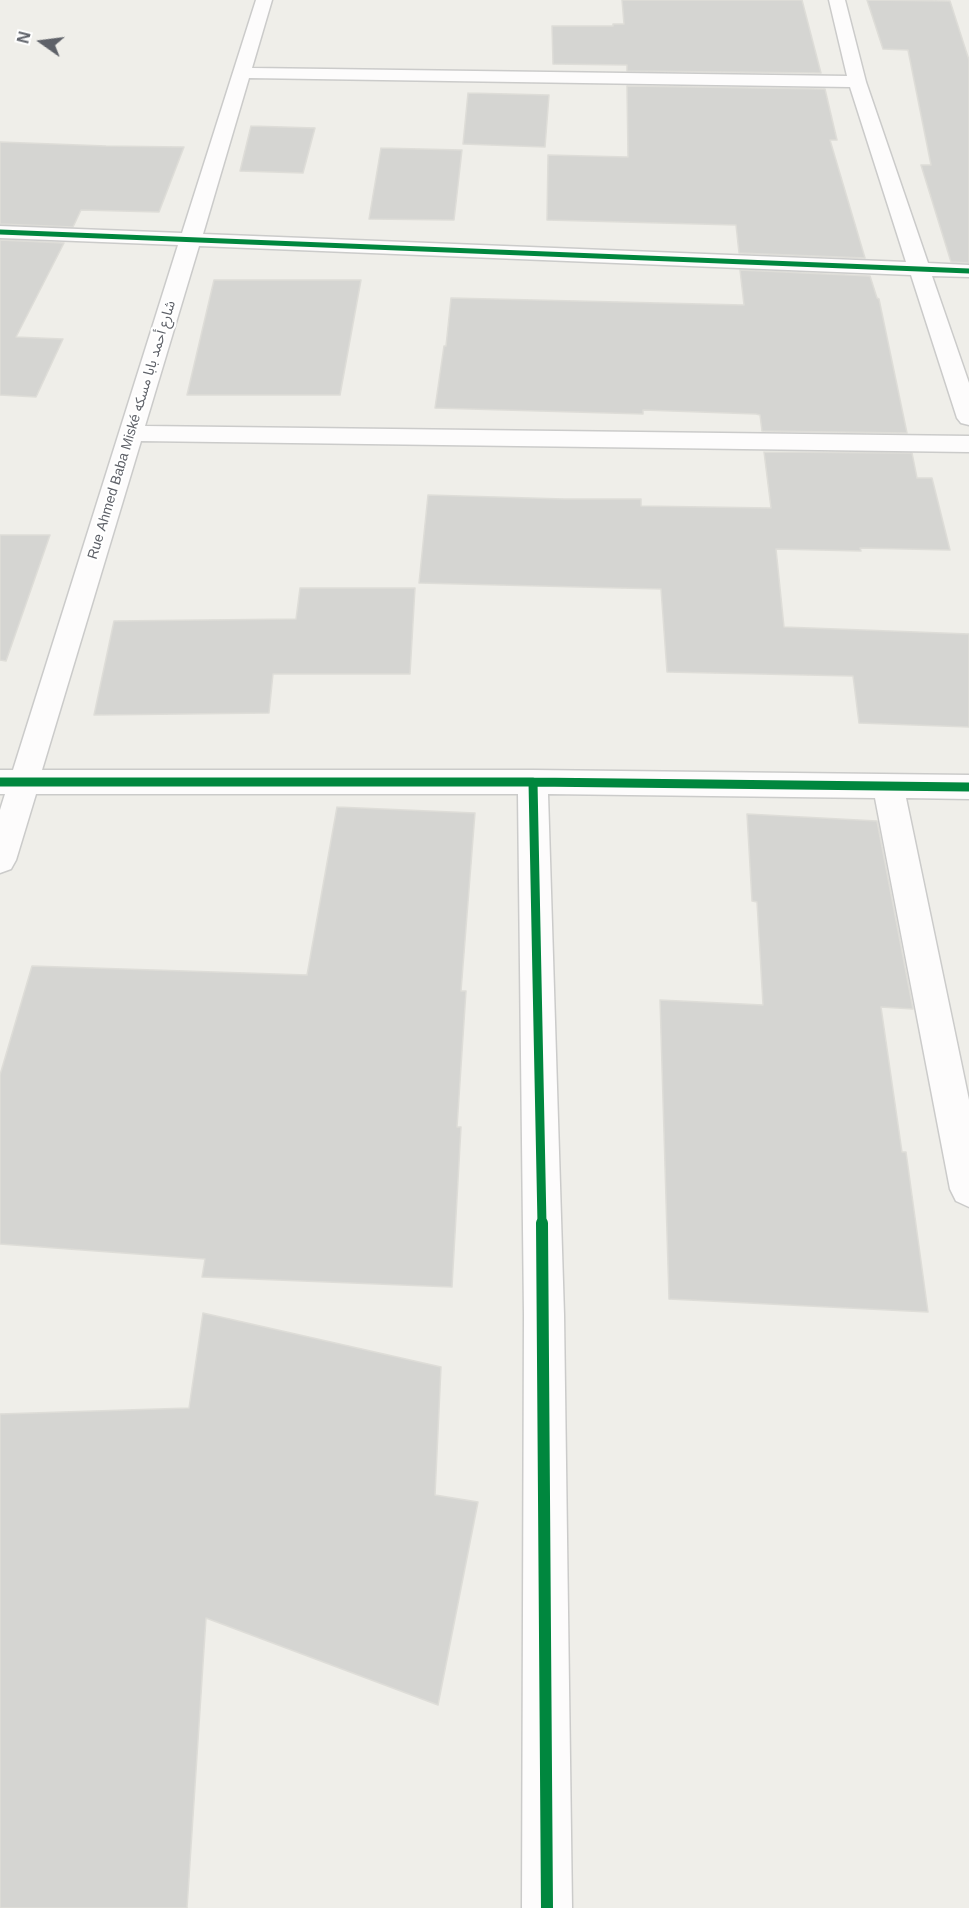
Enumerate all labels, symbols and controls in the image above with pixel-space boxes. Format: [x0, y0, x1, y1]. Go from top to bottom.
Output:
north arrow [12, 12, 72, 72]
text: N [14, 30, 34, 45]
street label: Rue Ahmed Baba Miské شارع أحمد بابا مسكه [85, 299, 179, 561]

